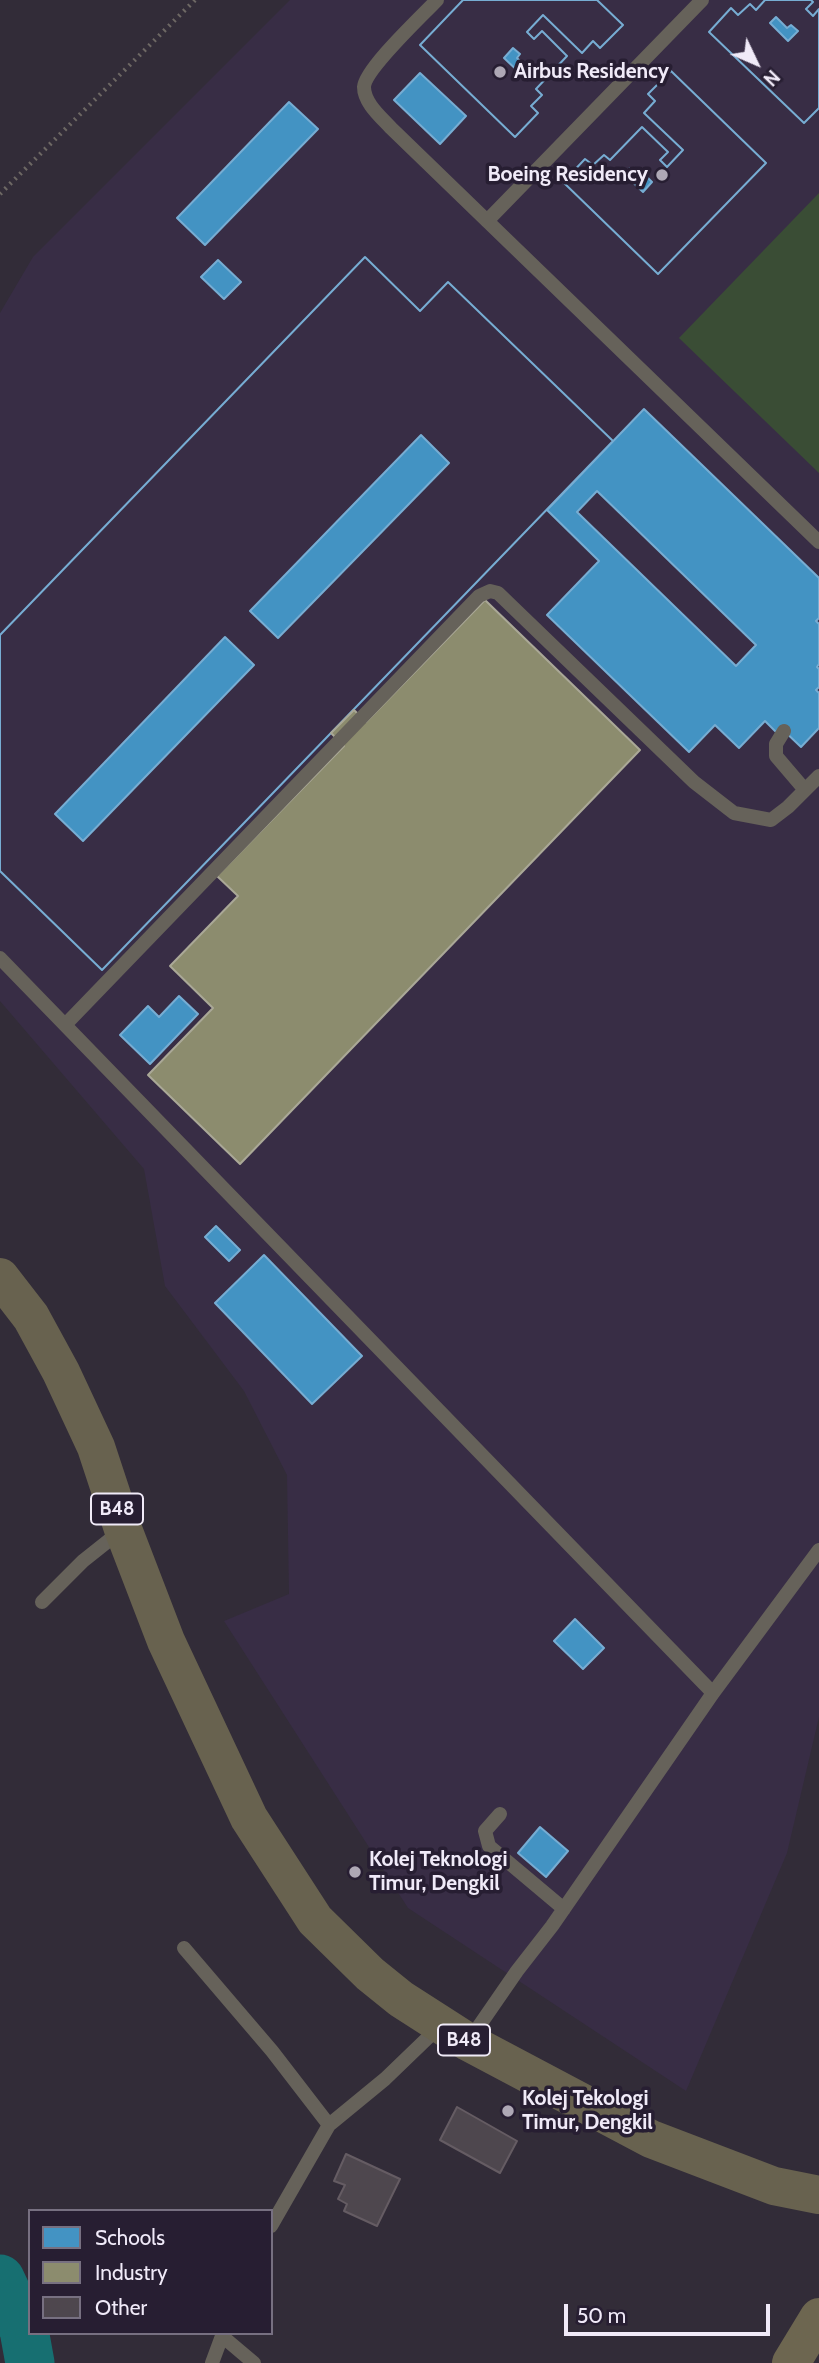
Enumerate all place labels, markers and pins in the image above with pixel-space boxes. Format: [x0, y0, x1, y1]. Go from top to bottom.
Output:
place label: Airbus Residency [514, 59, 669, 85]
marker: Airbus Residency [492, 64, 508, 80]
place label: Boeing Residency [487, 162, 648, 188]
marker: Boeing Residency [654, 167, 670, 183]
place label: Kolej Teknologi Timur, Dengkil [369, 1847, 507, 1897]
marker: Kolej Teknologi Timur, Dengkil [347, 1864, 363, 1880]
place label: Kolej Tekologi Timur, Dengkil [522, 2086, 653, 2136]
marker: Kolej Tekologi Timur, Dengkil [500, 2103, 516, 2119]

